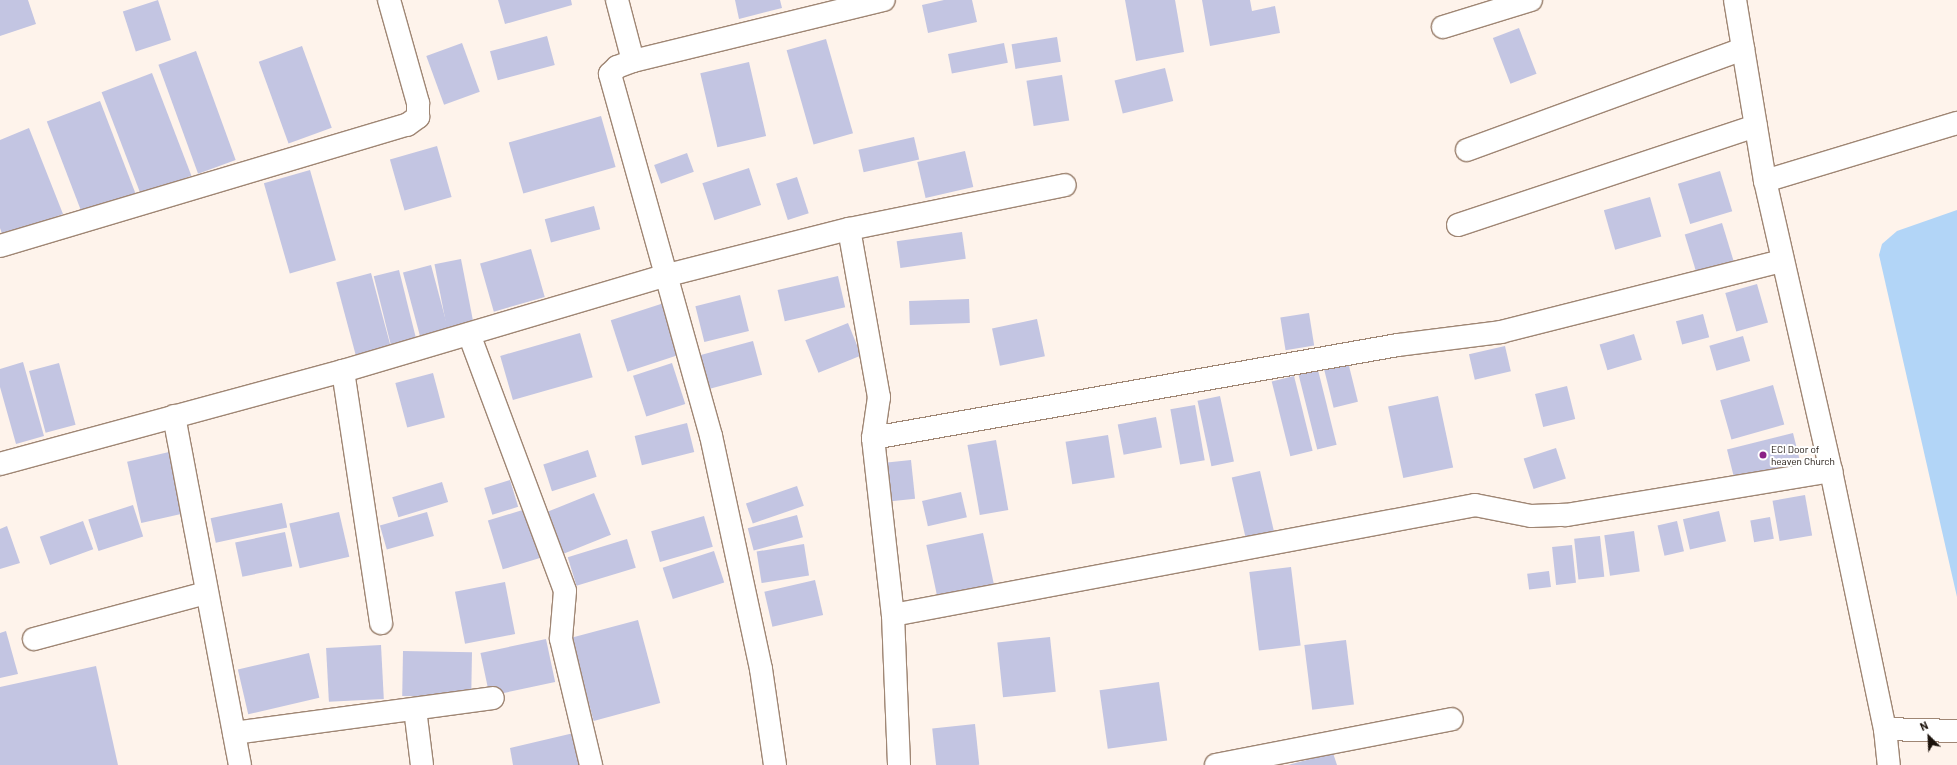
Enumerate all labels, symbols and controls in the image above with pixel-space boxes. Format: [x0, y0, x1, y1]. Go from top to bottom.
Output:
place label: ECI Door of heaven Church [1771, 443, 1835, 466]
marker: ECI Door of heaven Church [1758, 450, 1768, 460]
north arrow [1909, 717, 1949, 757]
text: N [1918, 718, 1930, 733]

